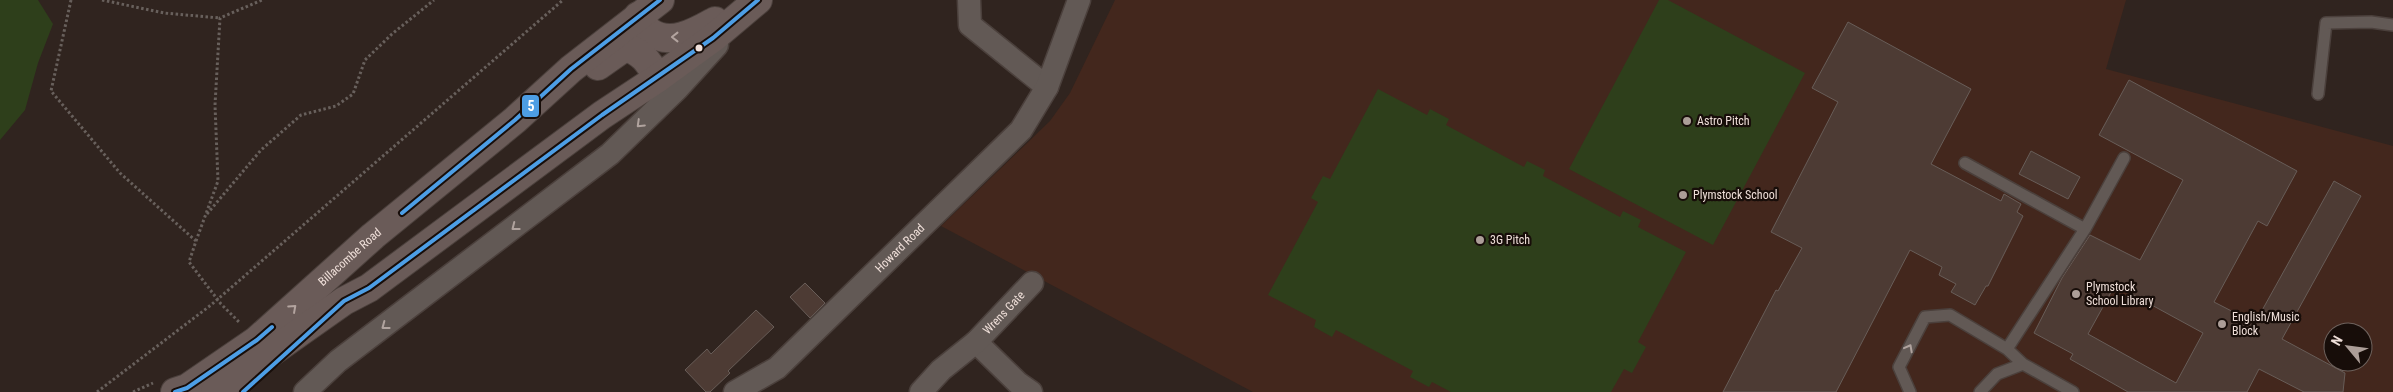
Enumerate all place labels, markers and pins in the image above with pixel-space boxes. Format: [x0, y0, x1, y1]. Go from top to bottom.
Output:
unlabelled marker [694, 43, 704, 53]
place label: Astro Pitch [1697, 114, 1750, 128]
marker: Astro Pitch [1681, 115, 1693, 127]
place label: Plymstock School [1693, 188, 1777, 202]
marker: Plymstock School [1677, 189, 1689, 201]
place label: 3G Pitch [1490, 233, 1530, 247]
marker: 3G Pitch [1474, 234, 1486, 246]
place label: Plymstock School Library [2086, 280, 2153, 308]
marker: Plymstock School Library [2070, 288, 2082, 300]
place label: English/Music Block [2232, 310, 2300, 338]
marker: English/Music Block [2216, 318, 2228, 330]

